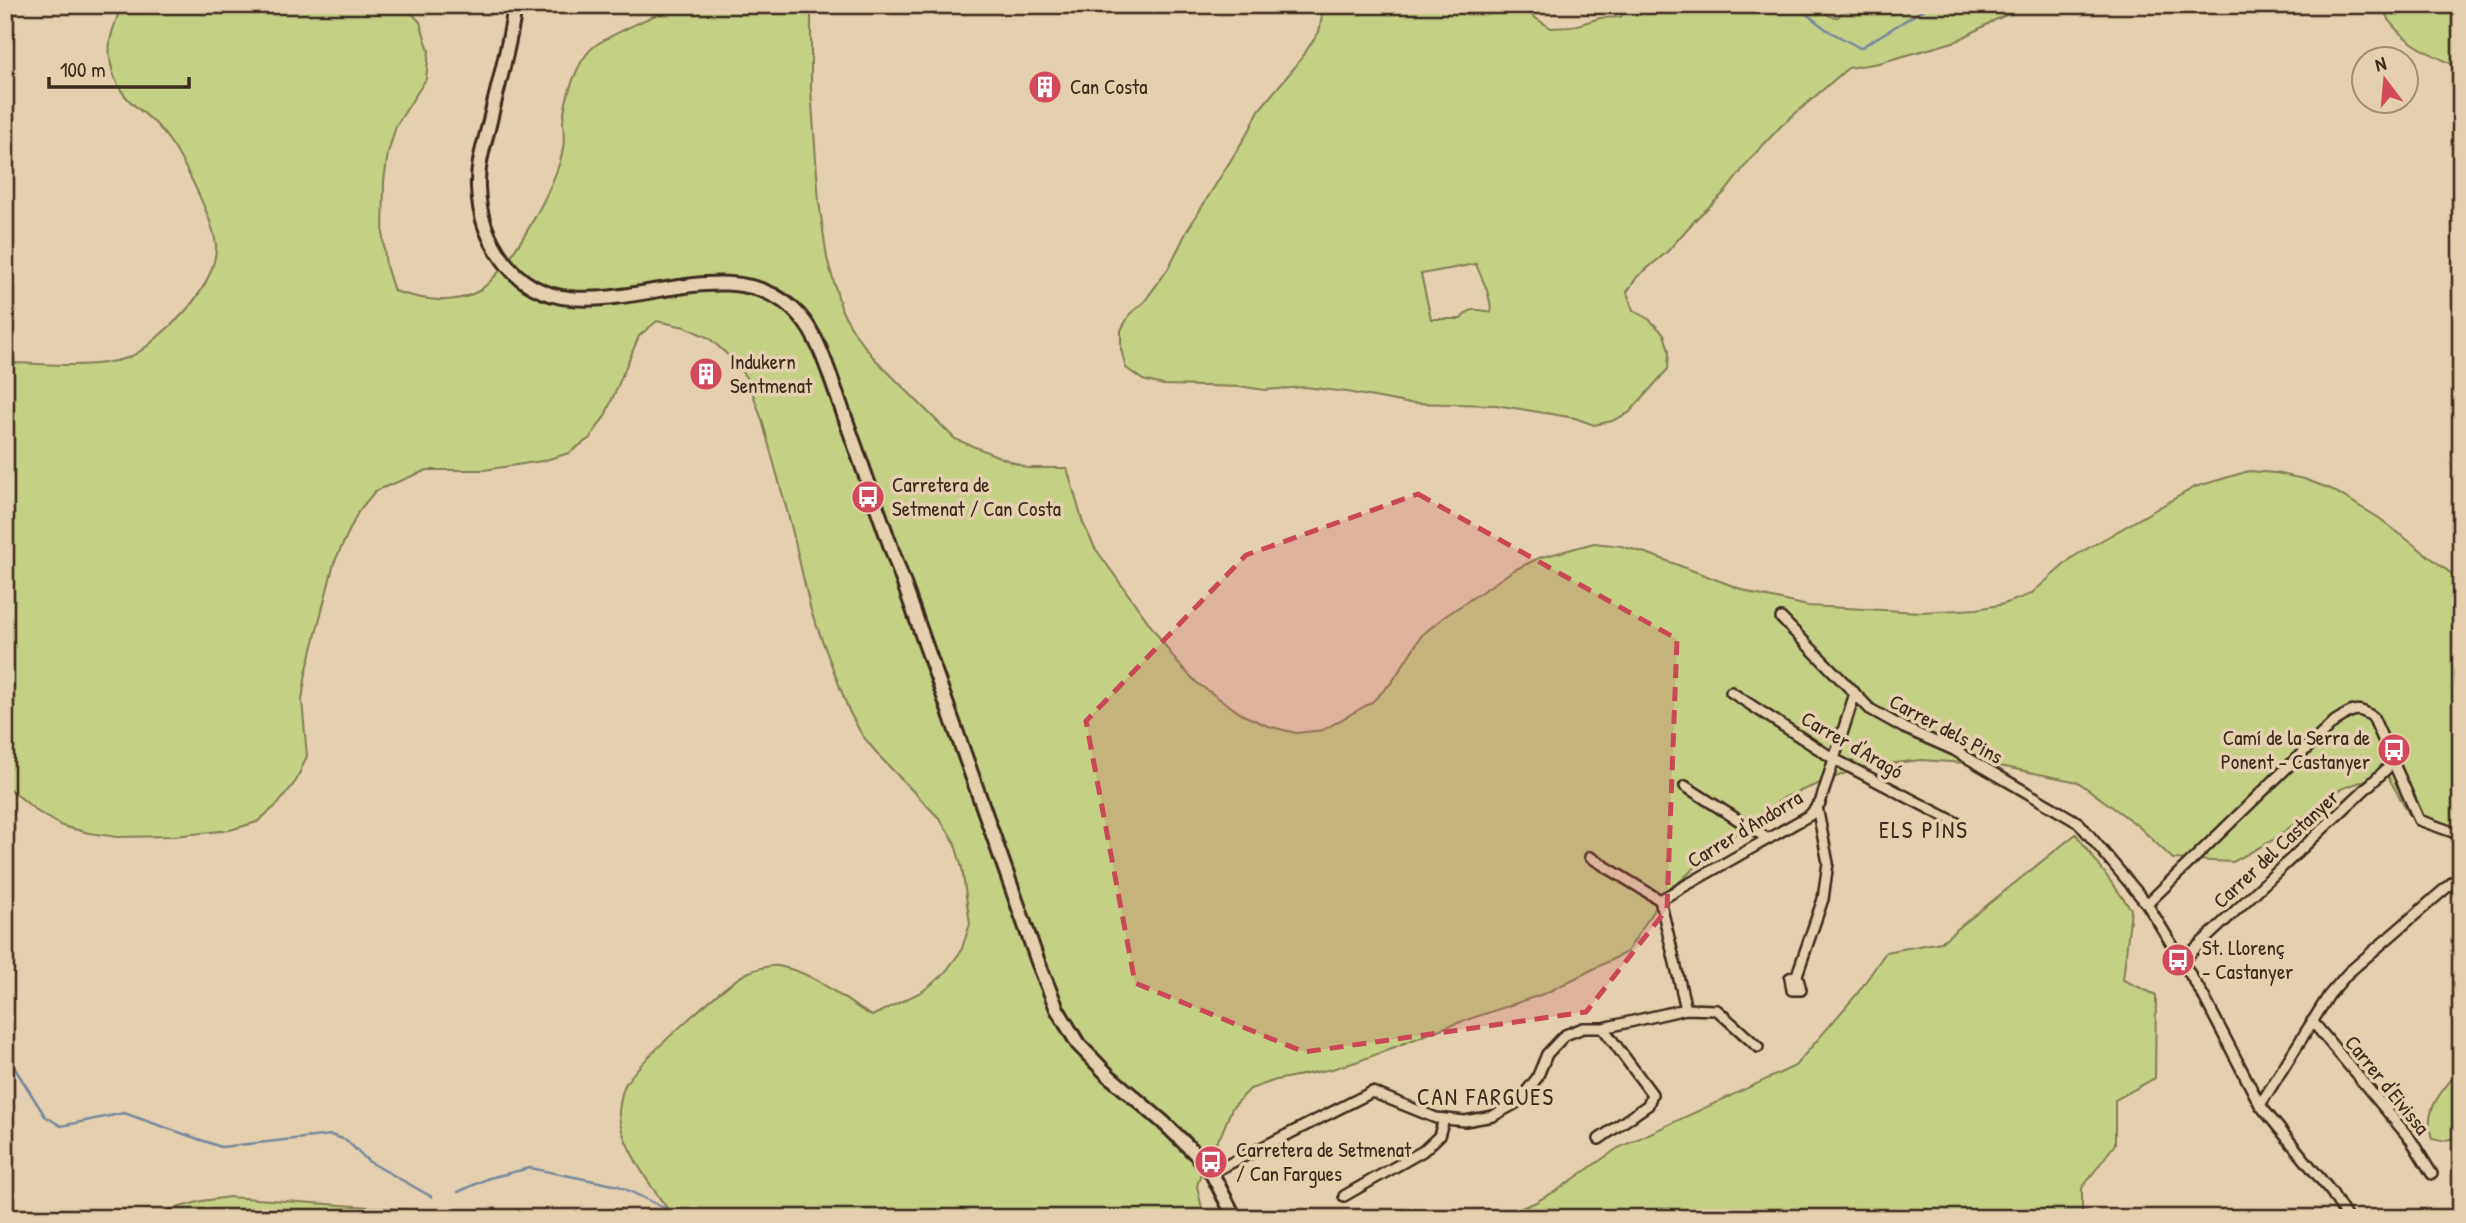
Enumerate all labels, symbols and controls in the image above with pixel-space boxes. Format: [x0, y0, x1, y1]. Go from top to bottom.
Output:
scale bar [49, 46, 189, 90]
north arrow [2350, 46, 2420, 116]
text: N [2372, 50, 2389, 78]
text: 100 m [60, 55, 106, 84]
building icon: Can Costa [1026, 68, 1064, 106]
place label: Can Costa [1070, 72, 1148, 101]
place label: Indukern Sentmenat [730, 347, 813, 400]
building icon: Indukern Sentmenat [687, 355, 725, 393]
place label: Carretera de Setmenat / Can Costa [892, 470, 1061, 523]
bus stop icon: Carretera de Setmenat / Can Costa [849, 478, 887, 516]
street label: Carrer dels Pins [1884, 687, 2008, 771]
street label: Carrer d'Aragó [1796, 704, 1909, 785]
place label: Camí de la Serra de Ponent - Castanyer [2221, 723, 2370, 776]
bus stop icon: Camí de la Serra de Ponent - Castanyer [2375, 731, 2413, 769]
street label: Carrer d'Andorra [1682, 783, 1808, 874]
street label: Carrer del Castanyer [2206, 783, 2345, 915]
district label: ELS PINS [1879, 814, 1969, 845]
place label: St. Llorenç - Castanyer [2202, 933, 2293, 986]
bus stop icon: St. Llorenç - Castanyer [2159, 941, 2197, 979]
street label: Carrer d'Eivissa [2338, 1029, 2437, 1141]
district label: CAN FARGUES [1417, 1081, 1555, 1112]
place label: Carretera de Setmenat / Can Fargues [1236, 1135, 1412, 1188]
bus stop icon: Carretera de Setmenat / Can Fargues [1192, 1143, 1230, 1181]

